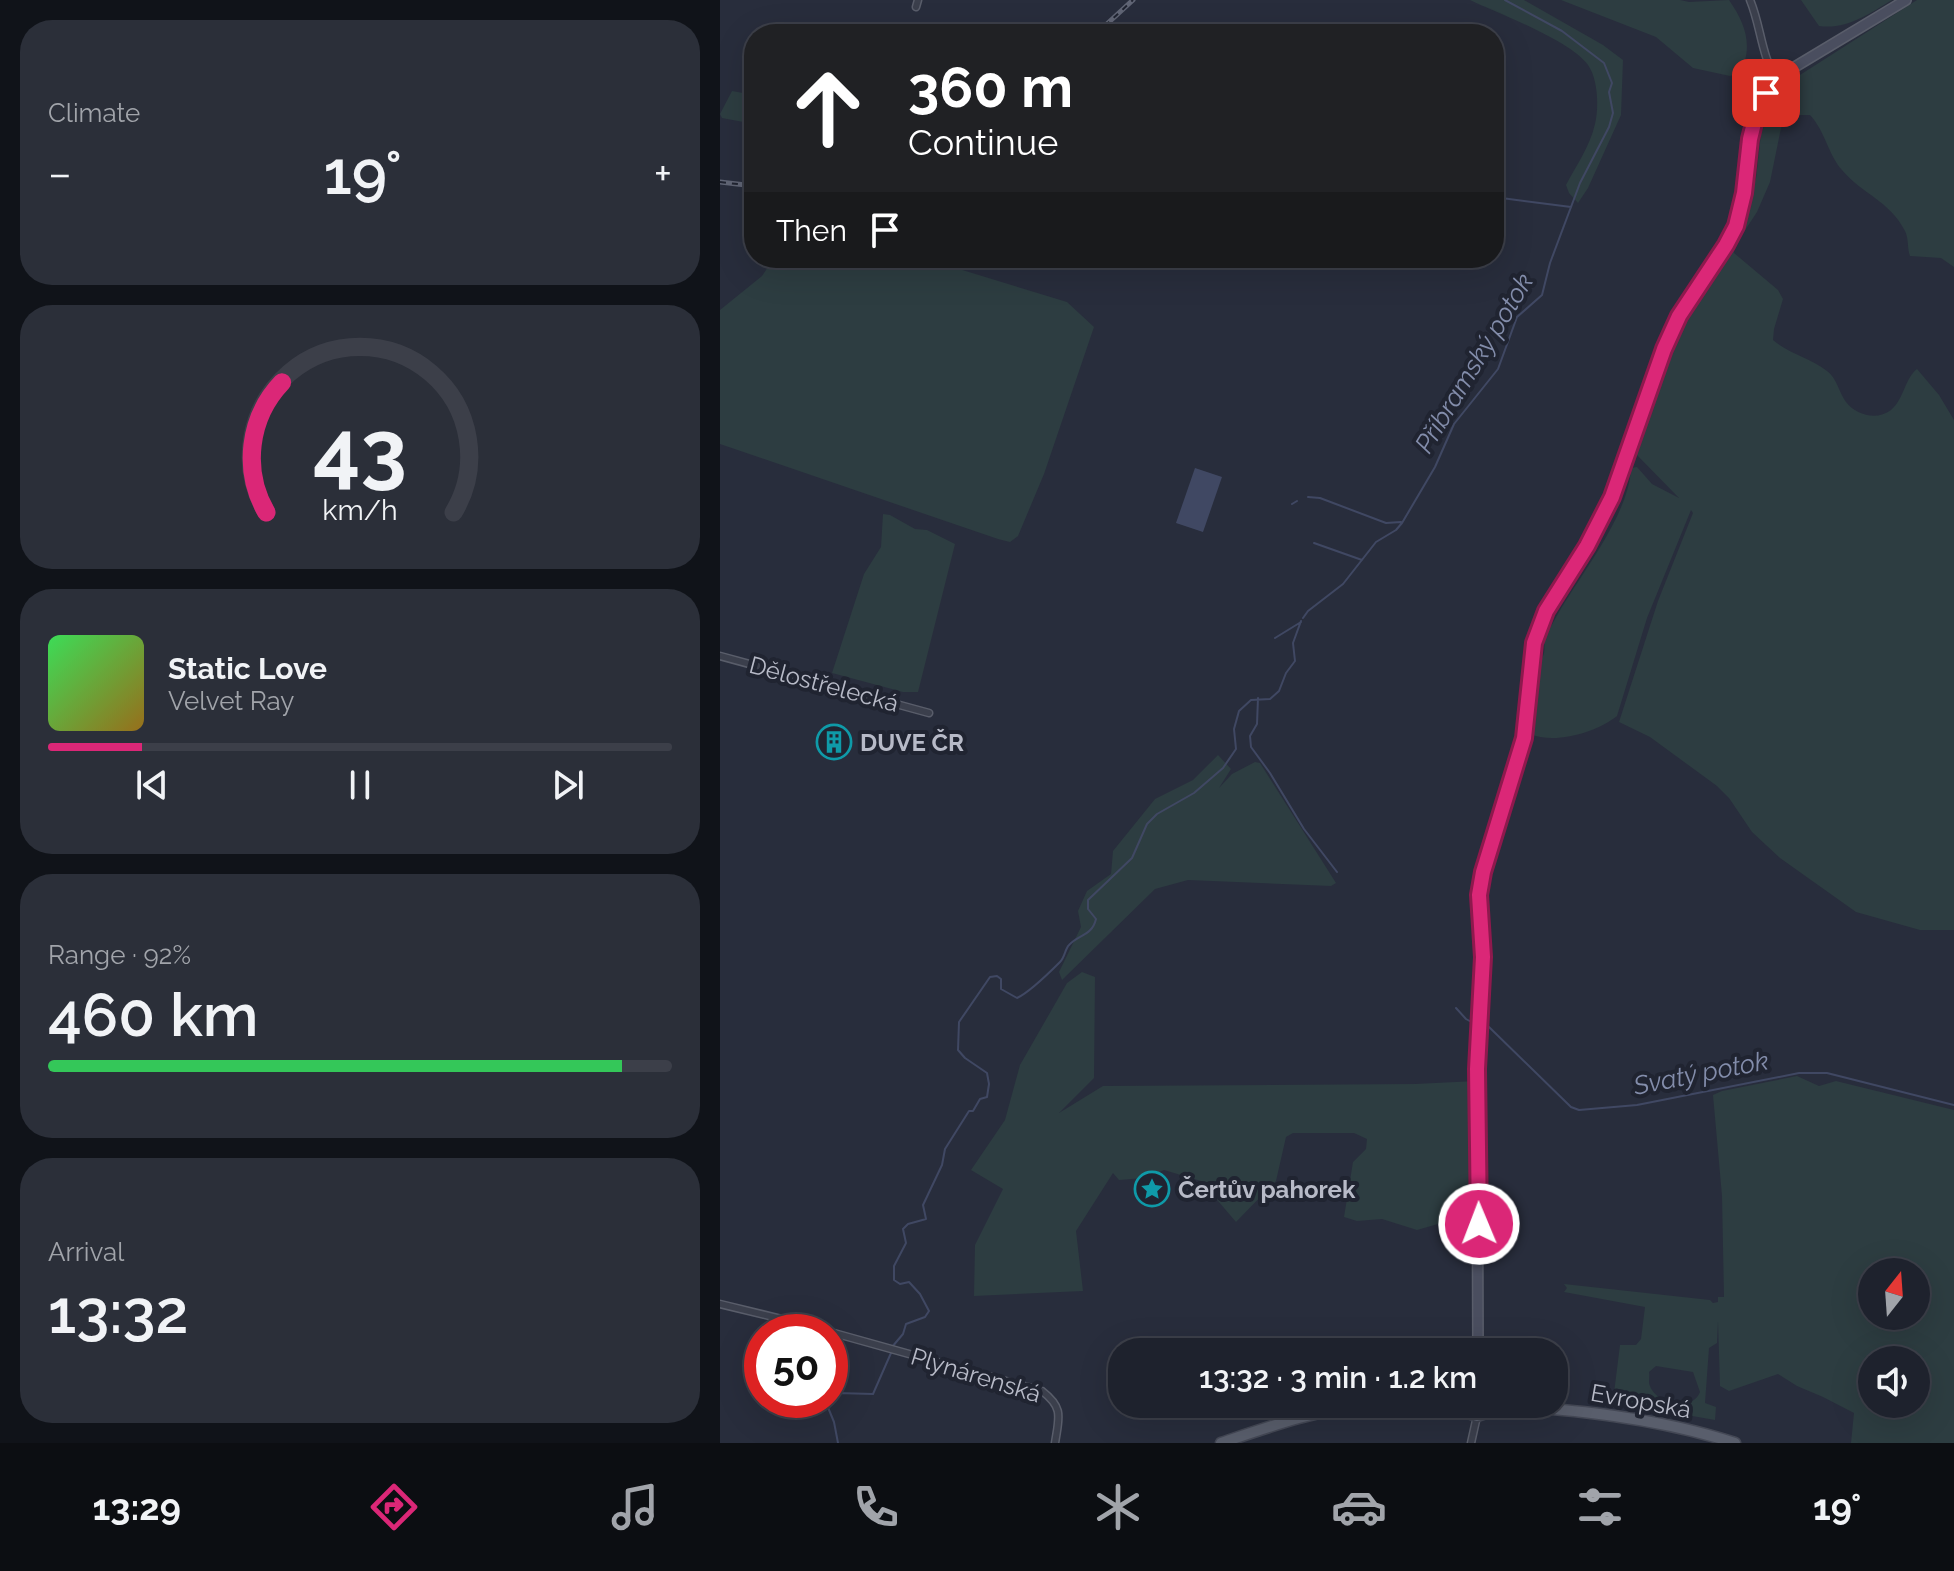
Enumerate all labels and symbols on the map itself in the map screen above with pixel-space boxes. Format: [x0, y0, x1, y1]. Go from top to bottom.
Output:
pin [1732, 59, 1800, 127]
water label: Příbramský potok [1409, 268, 1539, 458]
street label: Dělostřelecká [746, 650, 902, 718]
building icon: DUVE ČR [815, 723, 853, 761]
place label: DUVE ČR [860, 728, 964, 757]
water label: Svatý potok [1630, 1045, 1771, 1101]
place icon: Čertův pahorek [1133, 1170, 1171, 1208]
place label: Čertův pahorek [1178, 1175, 1356, 1204]
position arrow [1437, 1182, 1521, 1266]
north arrow [1858, 1258, 1930, 1330]
speed limit sign: 50 [744, 1314, 848, 1418]
street label: Plynárenská [907, 1341, 1045, 1409]
street label: Evropská [1589, 1378, 1693, 1424]

